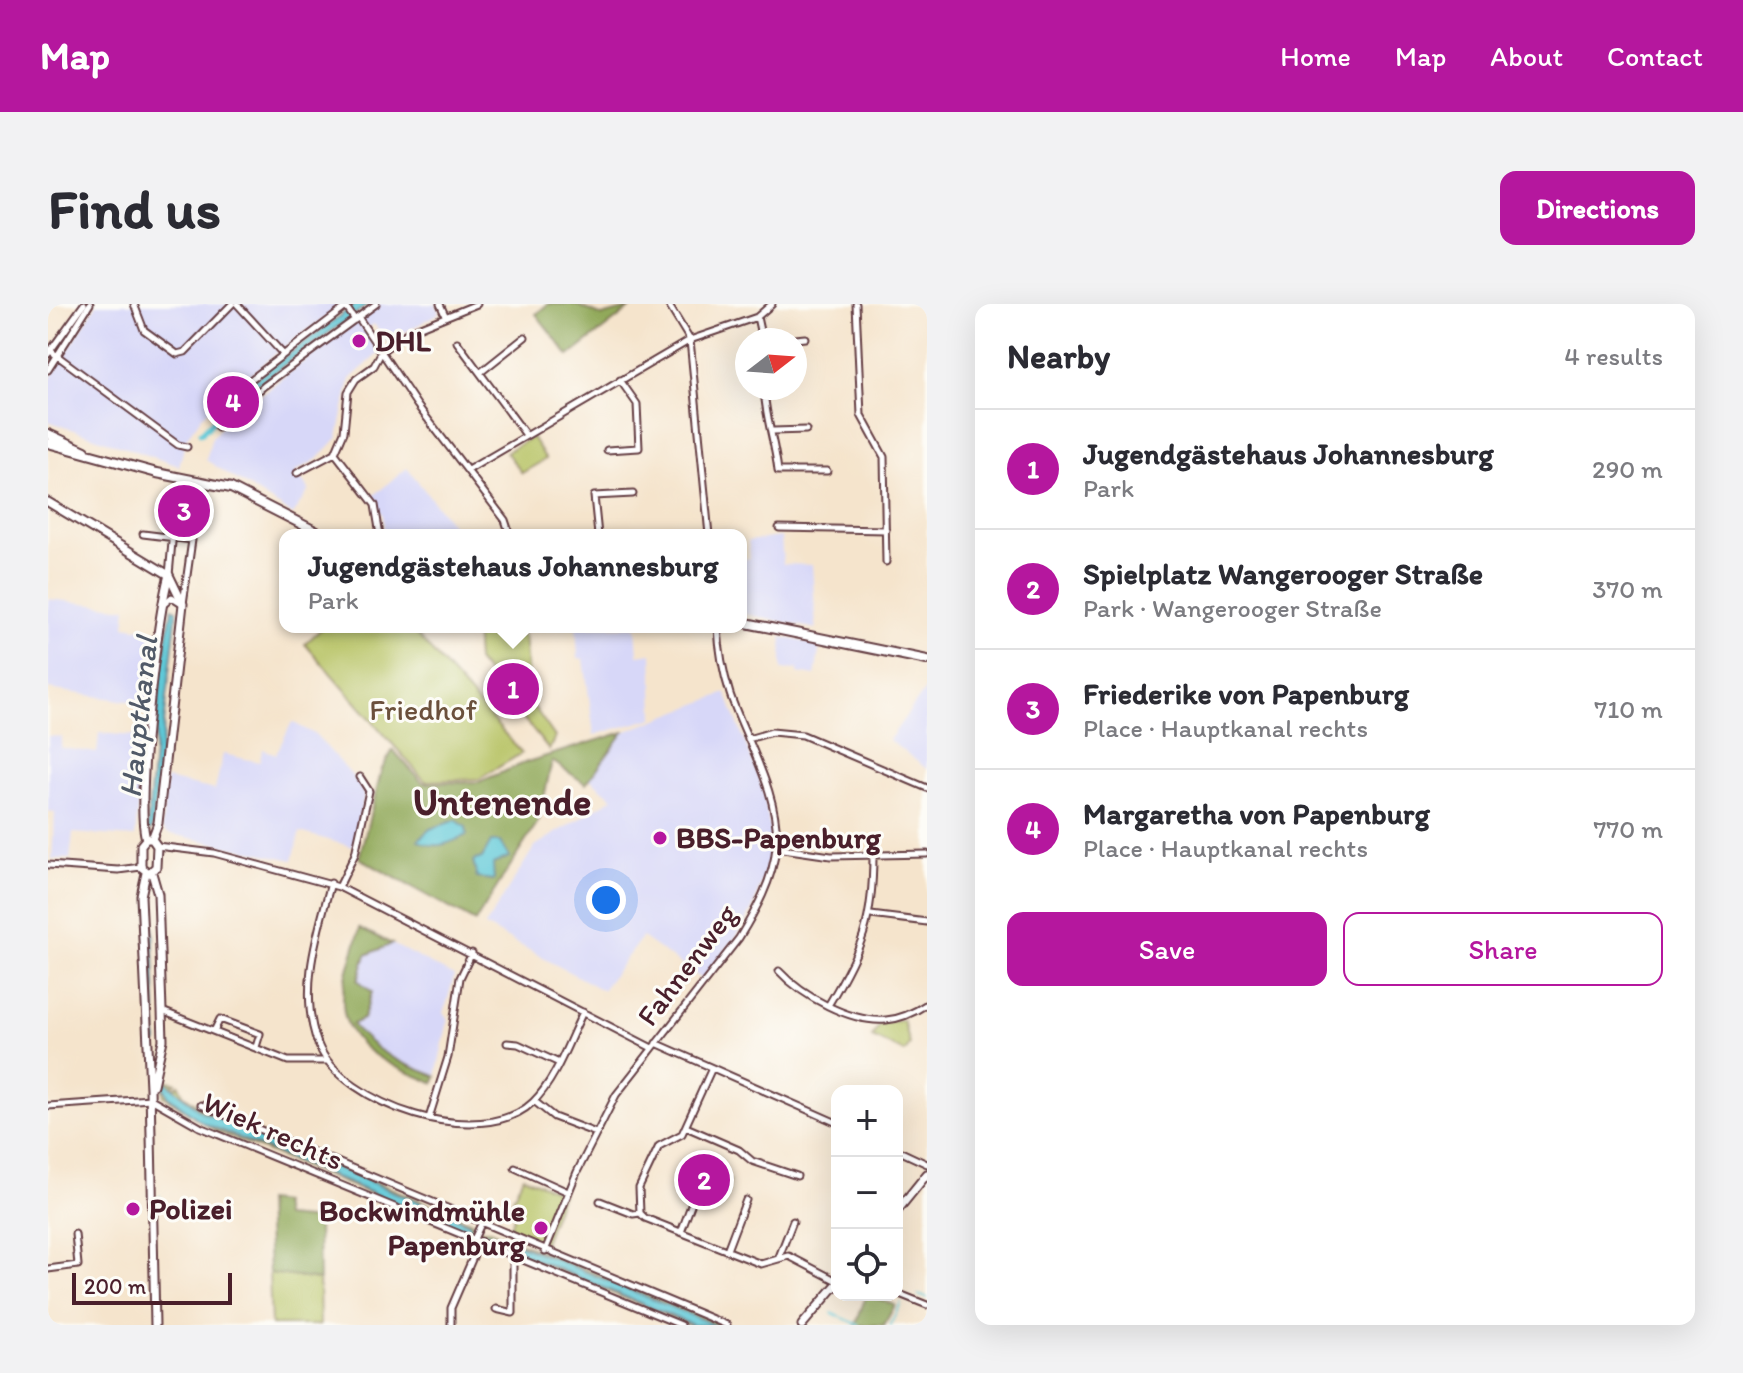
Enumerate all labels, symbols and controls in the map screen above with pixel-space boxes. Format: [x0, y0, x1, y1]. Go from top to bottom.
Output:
text: Map [40, 33, 110, 79]
text: Home [1280, 39, 1351, 73]
text: Map [1395, 39, 1446, 73]
text: About [1490, 39, 1563, 73]
text: Contact [1607, 39, 1703, 73]
button: Directions [1500, 171, 1695, 245]
text: Find us [48, 175, 221, 242]
place label: DHL [375, 322, 432, 359]
north arrow [735, 328, 807, 400]
marker: DHL [350, 332, 368, 350]
text: Nearby [1007, 336, 1110, 377]
text: 4 results [1564, 340, 1663, 372]
pin: 4 [207, 372, 259, 432]
text: Jugendgästehaus Johannesburg [1083, 435, 1494, 472]
text: 1 [1027, 453, 1039, 485]
text: 290 m [1592, 453, 1663, 485]
text: Park [1083, 472, 1134, 504]
pin: 3 [158, 481, 210, 541]
popup [279, 529, 747, 633]
text: Jugendgästehaus Johannesburg [308, 547, 718, 584]
text: Spielplatz Wangerooger Straße [1083, 555, 1483, 592]
text: 2 [1026, 573, 1040, 605]
text: 370 m [1592, 573, 1663, 605]
text: Park [308, 584, 359, 616]
text: Park · Wangerooger Straße [1083, 592, 1382, 624]
water label: Hauptkanal [111, 632, 166, 800]
pin: 1 [487, 659, 539, 719]
text: Friederike von Papenburg [1083, 675, 1409, 712]
park label: Friedhof [369, 691, 477, 728]
text: 3 [1026, 693, 1040, 725]
text: 710 m [1594, 693, 1663, 725]
text: Place · Hauptkanal rechts [1083, 712, 1368, 744]
district label: Untenende [413, 779, 591, 825]
text: Margaretha von Papenburg [1083, 795, 1430, 832]
text: 4 [1025, 813, 1041, 845]
text: 770 m [1593, 813, 1663, 845]
place label: BBS-Papenburg [676, 819, 881, 856]
marker: BBS-Papenburg [651, 829, 669, 847]
text: Place · Hauptkanal rechts [1083, 832, 1368, 864]
your location [586, 880, 626, 920]
street label: Fahnenweg [629, 896, 745, 1033]
button: Save [1007, 912, 1327, 986]
button: Share [1343, 912, 1663, 986]
street label: Wiek rechts [197, 1083, 349, 1178]
map controls [831, 1085, 903, 1301]
button: + [831, 1085, 903, 1157]
pin: 2 [678, 1150, 730, 1210]
button: − [831, 1157, 903, 1229]
place label: Polizei [149, 1190, 233, 1227]
place label: Bockwindmühle Papenburg [319, 1192, 526, 1263]
marker: Polizei [124, 1200, 142, 1218]
marker: Bockwindmühle Papenburg [532, 1219, 550, 1237]
button: locate [831, 1229, 903, 1301]
scale bar [72, 1269, 232, 1305]
text: 200 m [84, 1273, 146, 1300]

